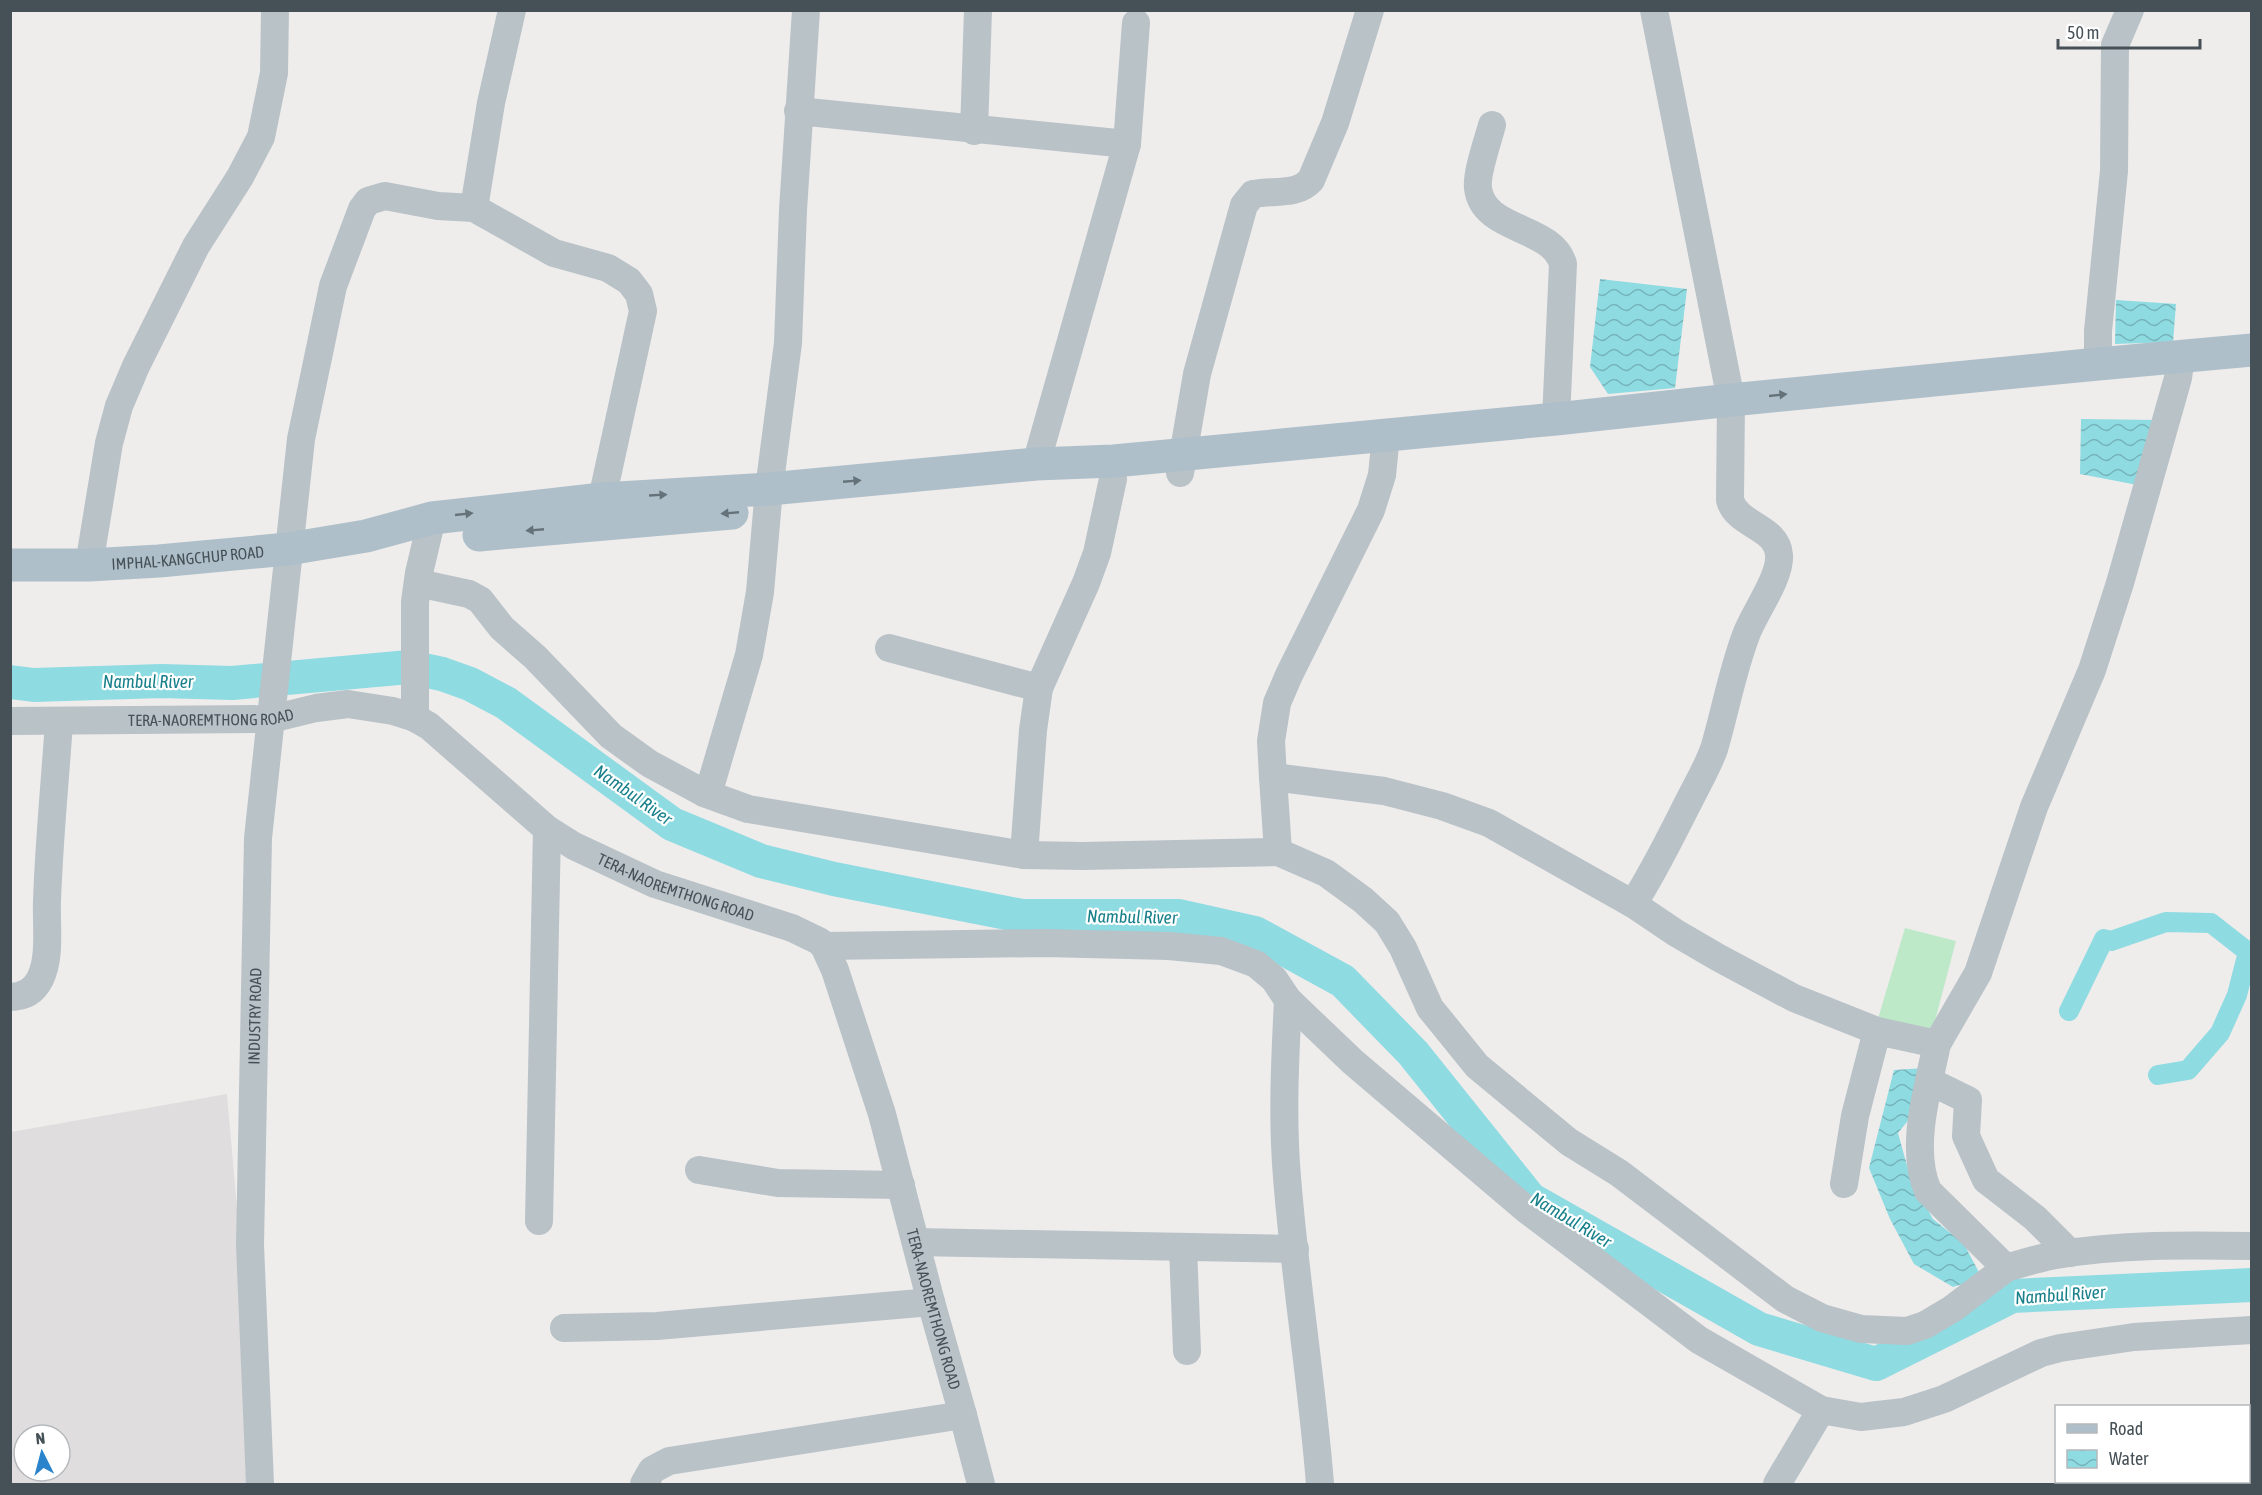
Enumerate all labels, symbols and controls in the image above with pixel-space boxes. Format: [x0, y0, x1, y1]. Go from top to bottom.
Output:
scale bar [2058, 12, 2200, 50]
text: 50 m [2067, 22, 2099, 43]
one-way arrow [1769, 390, 1788, 400]
one-way arrow [843, 476, 862, 486]
one-way arrow [648, 491, 667, 500]
one-way arrow [720, 508, 739, 518]
one-way arrow [454, 509, 473, 519]
one-way arrow [526, 525, 545, 535]
street label: IMPHAL-KANGCHUP ROAD [111, 542, 265, 573]
water label: Nambul River [103, 671, 194, 692]
street label: TERA-NAOREMTHONG ROAD [128, 705, 295, 729]
water label: Nambul River [590, 760, 677, 829]
street label: TERA-NAOREMTHONG ROAD [595, 849, 756, 924]
water label: Nambul River [1087, 905, 1178, 928]
street label: INDUSTRY ROAD [245, 968, 264, 1065]
water label: Nambul River [1527, 1187, 1616, 1252]
street label: TERA-NAOREMTHONG ROAD [903, 1227, 964, 1392]
water label: Nambul River [2014, 1281, 2106, 1308]
legend [2055, 1405, 2250, 1483]
text: Road [2109, 1418, 2143, 1439]
north arrow [12, 1423, 72, 1483]
text: N [35, 1429, 46, 1448]
text: Water [2109, 1448, 2149, 1469]

